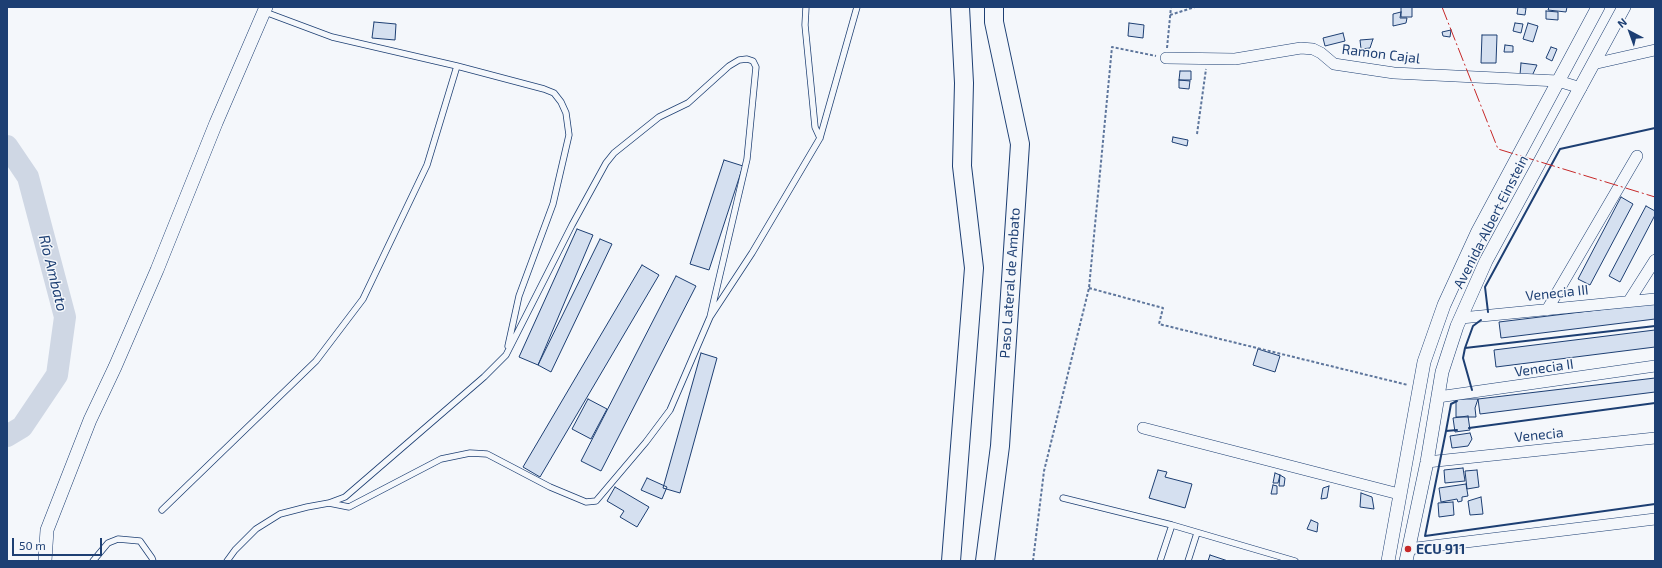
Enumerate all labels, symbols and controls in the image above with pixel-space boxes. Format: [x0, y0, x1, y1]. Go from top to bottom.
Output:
north arrow [1610, 12, 1650, 52]
text: N [1615, 15, 1629, 30]
street label: Ramon Cajal [1341, 41, 1421, 67]
street label: Avenida Albert Einstein [1450, 153, 1532, 291]
street label: Paso Lateral de Ambato [996, 207, 1024, 359]
water label: Río Ambato [35, 233, 71, 313]
street label: Venecia III [1525, 281, 1589, 305]
street label: Venecia II [1513, 356, 1575, 380]
street label: Venecia [1514, 424, 1564, 446]
scale bar [14, 530, 104, 556]
text: 50 m [19, 538, 46, 552]
place label: ECU 911 [1416, 541, 1465, 557]
marker: ECU 911 [1403, 544, 1413, 554]

